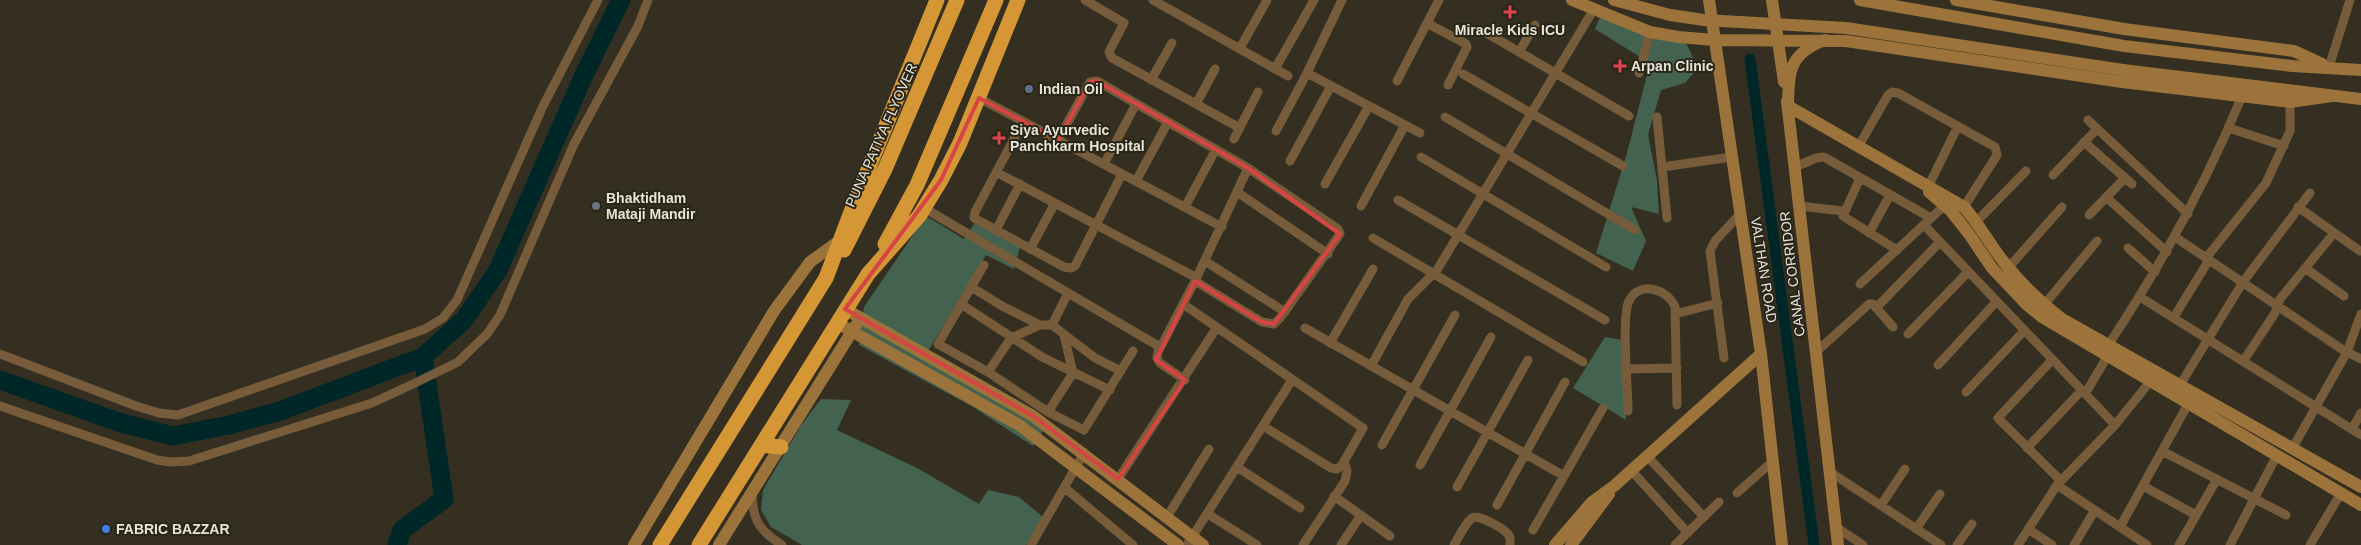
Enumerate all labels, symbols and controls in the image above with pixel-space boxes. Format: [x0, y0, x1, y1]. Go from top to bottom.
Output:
marker: Miracle Kids ICU [1503, 5, 1517, 19]
place label: Miracle Kids ICU [1455, 22, 1565, 38]
place label: Arpan Clinic [1631, 58, 1714, 74]
marker: Arpan Clinic [1613, 59, 1627, 73]
street label: PUNA PATIYA FLYOVER [842, 60, 920, 210]
place label: Indian Oil [1039, 81, 1103, 97]
marker: Indian Oil [1023, 83, 1035, 95]
place label: Siya Ayurvedic Panchkarm Hospital [1010, 122, 1145, 154]
marker: Siya Ayurvedic Panchkarm Hospital [992, 131, 1006, 145]
place label: Bhaktidham Mataji Mandir [606, 190, 696, 222]
marker: Bhaktidham Mataji Mandir [590, 200, 602, 212]
street label: CANAL CORRIDOR [1776, 210, 1808, 338]
street label: VALTHAN ROAD [1748, 216, 1780, 324]
place label: FABRIC BAZZAR [116, 521, 230, 537]
marker: FABRIC BAZZAR [100, 523, 112, 535]

